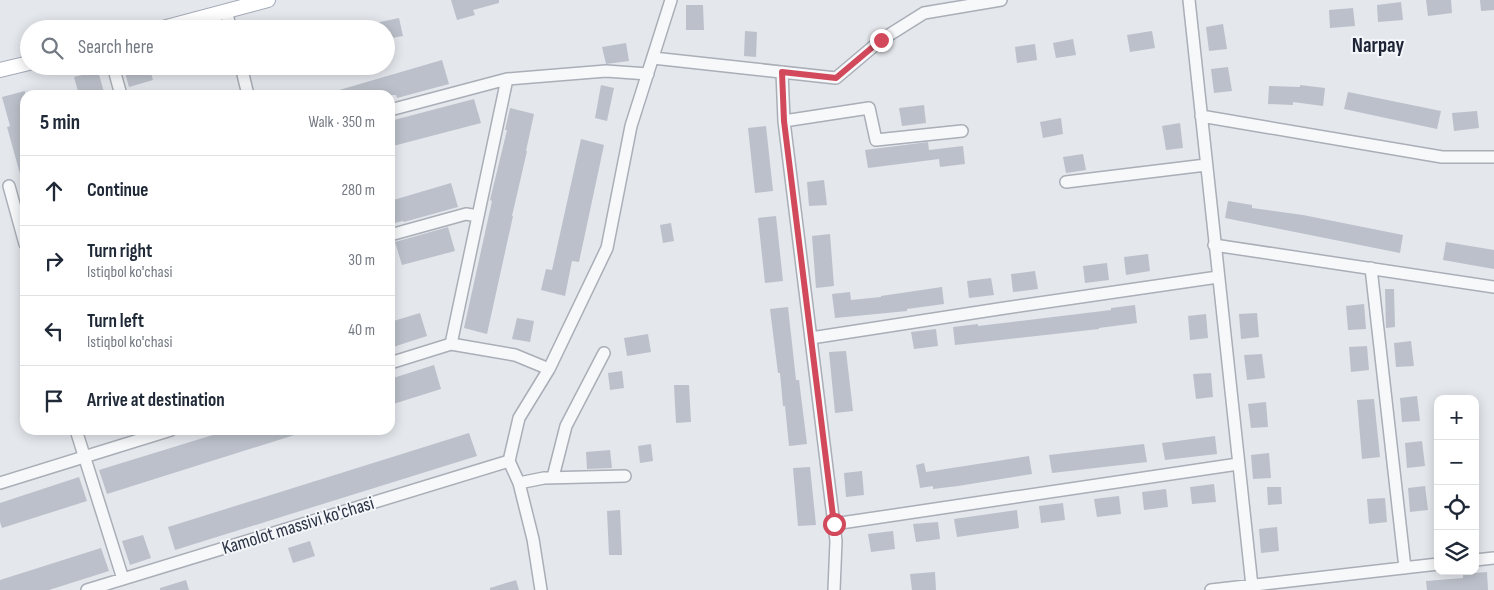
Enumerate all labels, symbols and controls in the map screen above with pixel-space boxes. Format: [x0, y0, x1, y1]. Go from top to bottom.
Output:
search box [20, 20, 395, 75]
route end [870, 29, 893, 52]
district label: Narpay [1352, 33, 1405, 58]
icon: search [38, 34, 66, 62]
text: Search here [78, 36, 154, 59]
text: 5 min [40, 110, 80, 135]
text: Walk · 350 m [308, 113, 375, 132]
icon: ahead [40, 177, 68, 205]
text: Continue [87, 179, 148, 202]
text: 280 m [341, 181, 375, 200]
text: Turn right [87, 240, 152, 263]
icon: right [40, 247, 68, 275]
text: 30 m [348, 251, 375, 270]
text: Istiqbol ko'chasi [87, 263, 172, 282]
text: Turn left [87, 310, 144, 333]
icon: left [40, 317, 68, 345]
text: 40 m [348, 321, 375, 340]
text: Istiqbol ko'chasi [87, 333, 172, 352]
icon: arrive [40, 387, 68, 415]
text: Arrive at destination [87, 389, 225, 412]
map controls [1434, 395, 1479, 575]
button: + [1434, 395, 1479, 440]
button: − [1434, 440, 1479, 485]
button: locate [1434, 485, 1479, 530]
street label: Kamolot massivi ko'chasi [219, 492, 377, 560]
route start [823, 513, 846, 536]
button: layers [1434, 530, 1479, 575]

